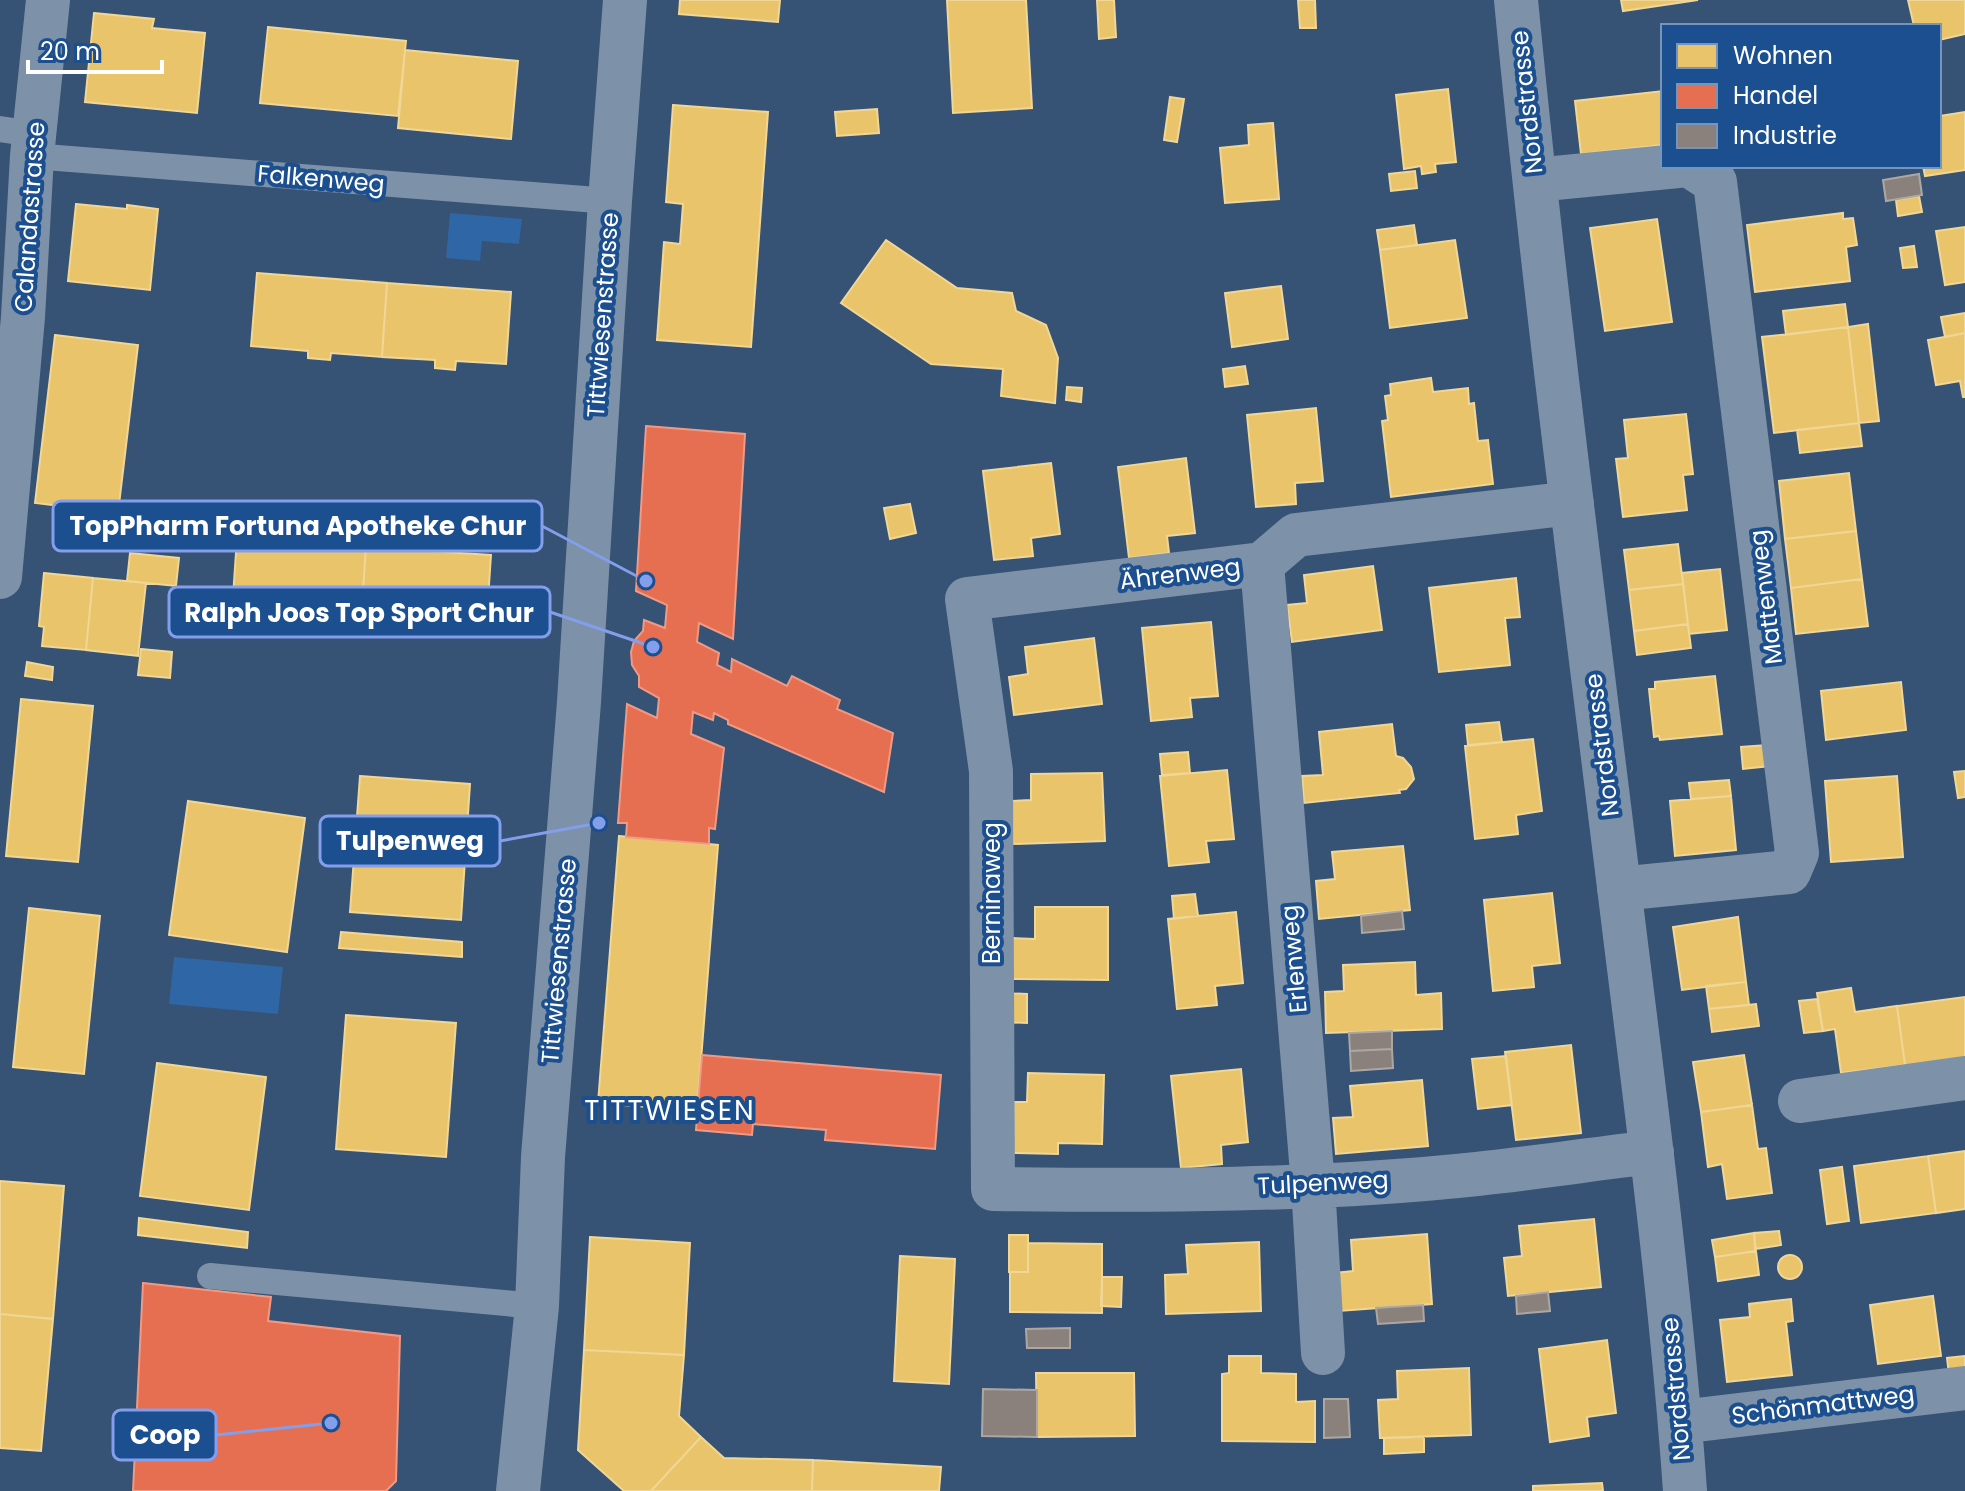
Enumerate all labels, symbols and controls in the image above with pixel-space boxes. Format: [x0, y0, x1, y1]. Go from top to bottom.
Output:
scale bar [28, 24, 162, 74]
legend [1661, 24, 1941, 168]
street label: Nordstrasse [1503, 29, 1550, 175]
text: 20 m [40, 35, 100, 68]
text: Wohnen [1733, 39, 1833, 72]
text: Handel [1733, 79, 1818, 112]
text: Industrie [1733, 119, 1837, 152]
street label: Calandastrasse [6, 121, 53, 313]
street label: Falkenweg [256, 157, 386, 201]
street label: Tittwiesenstrasse [579, 211, 626, 419]
callout: TopPharm Fortuna Apotheke Chur [53, 501, 542, 551]
text: TopPharm Fortuna Apotheke Chur [70, 508, 526, 544]
street label: Mattenweg [1741, 528, 1790, 666]
street label: Ährenweg [1118, 550, 1242, 597]
callout: Ralph Joos Top Sport Chur [169, 587, 550, 637]
text: Ralph Joos Top Sport Chur [184, 595, 534, 631]
street label: Nordstrasse [1576, 672, 1627, 818]
callout: Tulpenweg [320, 816, 500, 866]
street label: Berninaweg [975, 822, 1008, 964]
text: Tulpenweg [336, 823, 484, 859]
street label: Tittwiesenstrasse [533, 857, 584, 1065]
street label: Erlenweg [1272, 904, 1315, 1014]
district label: TITTWIESEN [584, 1091, 756, 1130]
street label: Tulpenweg [1256, 1163, 1389, 1202]
street label: Nordstrasse [1653, 1316, 1698, 1462]
street label: Schönmattweg [1730, 1377, 1916, 1432]
callout: Coop [113, 1410, 216, 1460]
text: Coop [130, 1417, 200, 1453]

